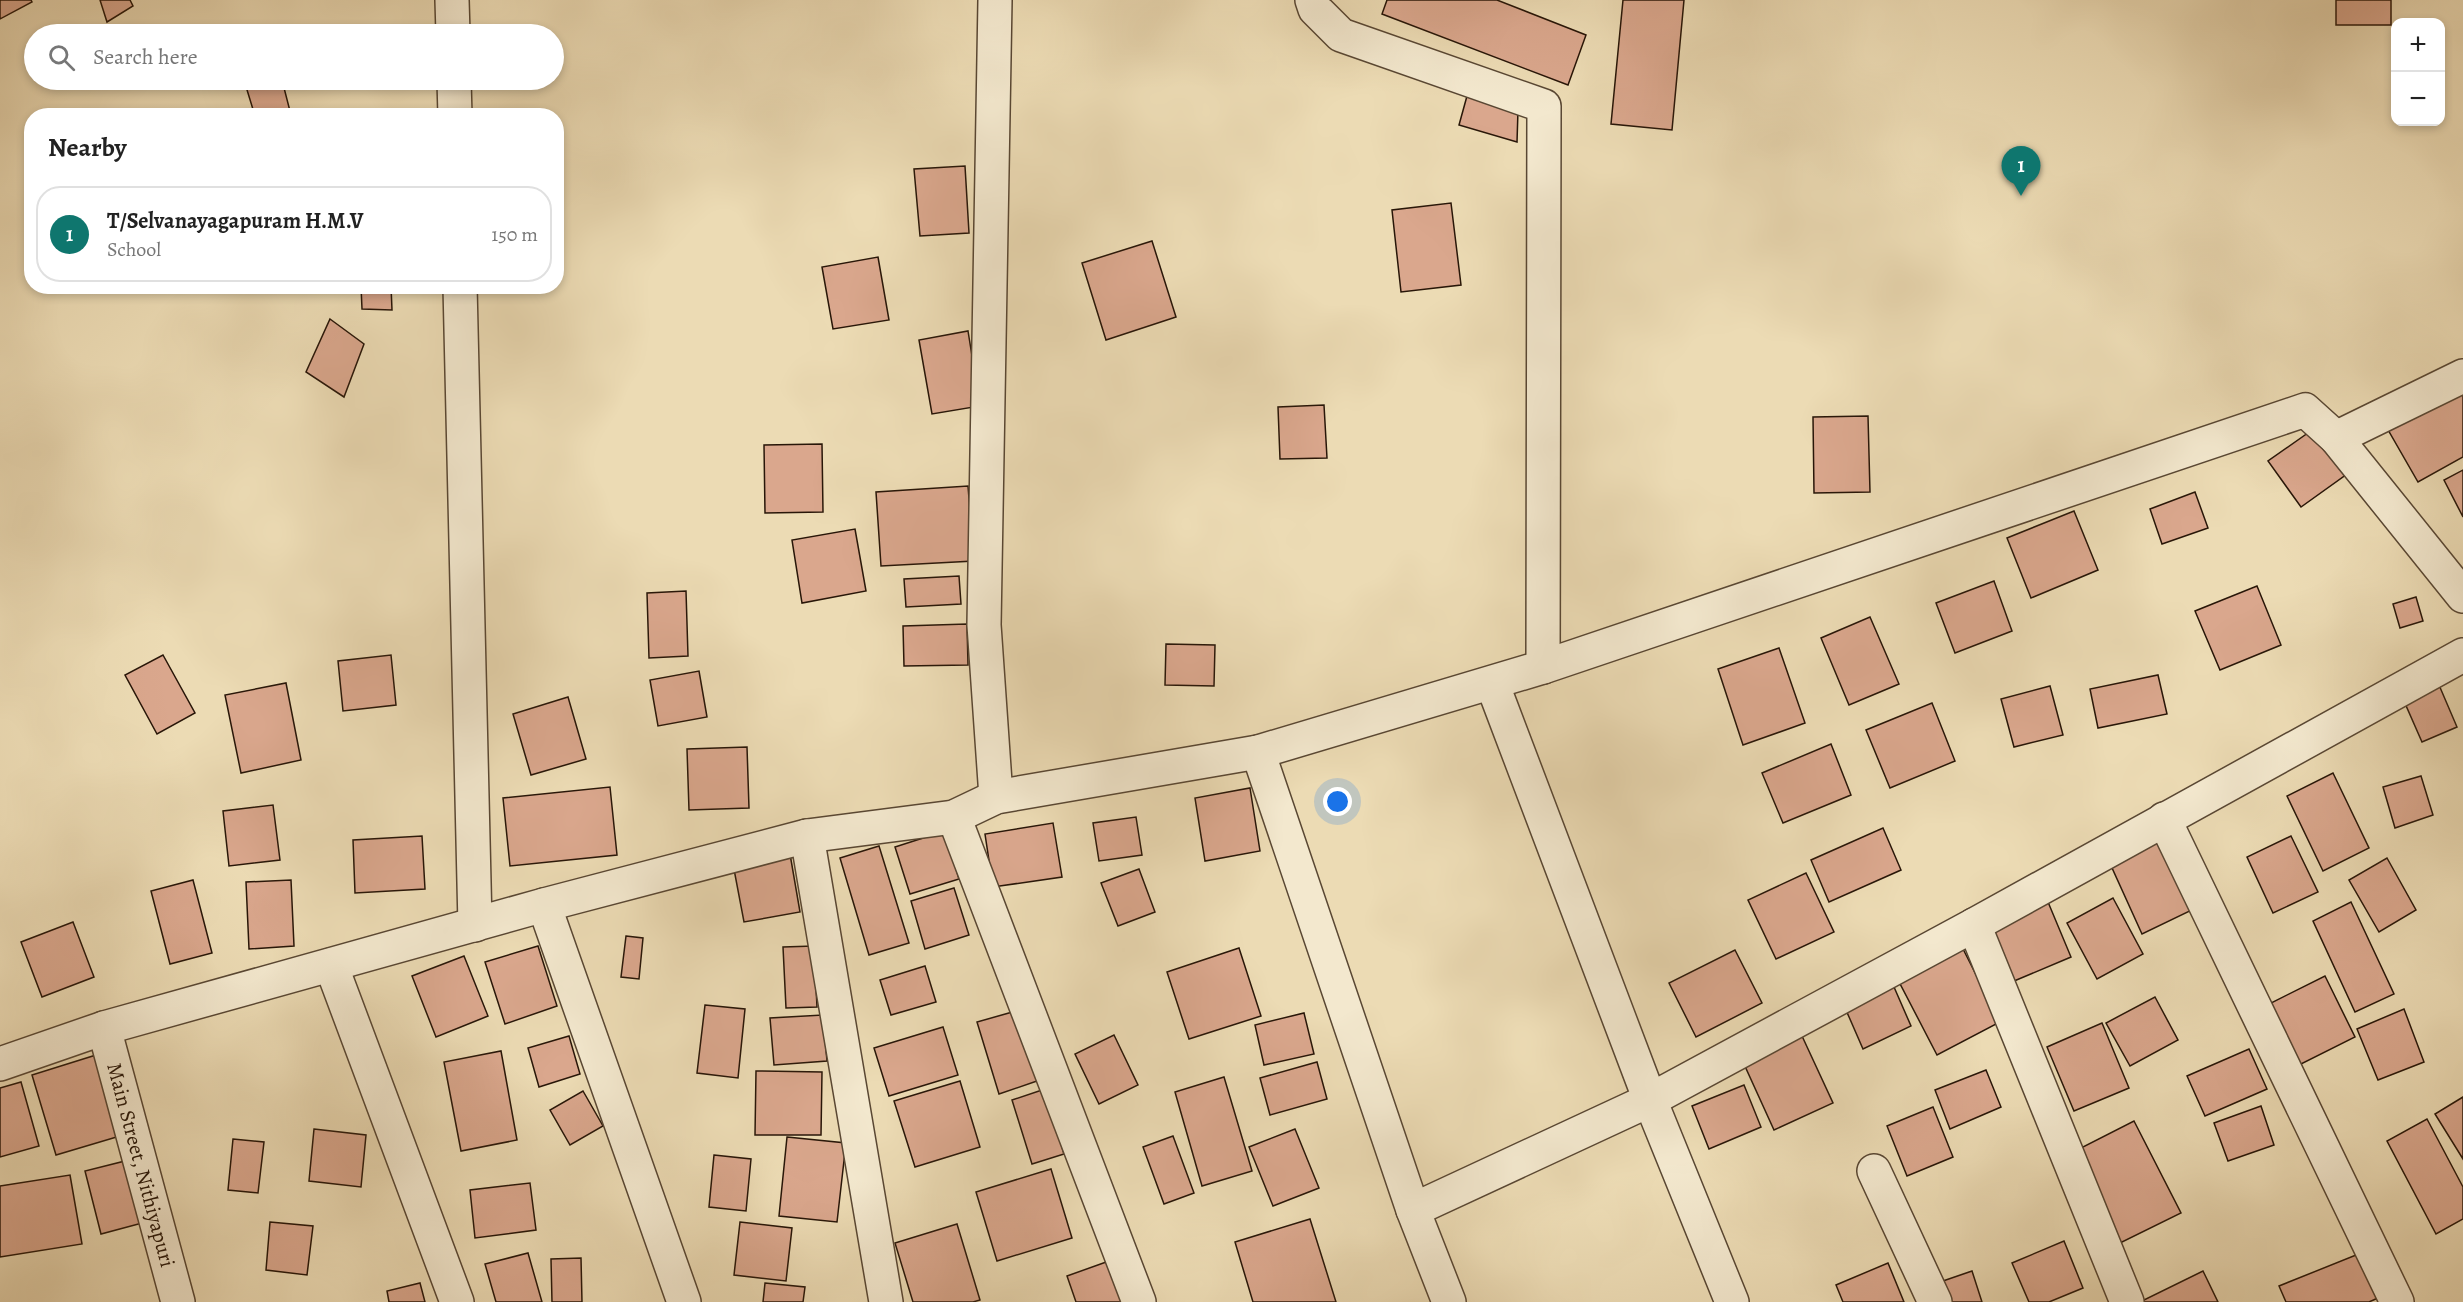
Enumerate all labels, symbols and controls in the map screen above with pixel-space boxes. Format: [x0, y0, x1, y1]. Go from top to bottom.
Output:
map controls [2391, 18, 2445, 126]
button: + [2391, 18, 2445, 72]
search box [24, 24, 564, 90]
icon: search [45, 41, 78, 74]
text: Search here [93, 42, 198, 72]
button: − [2391, 72, 2445, 126]
text: Nearby [48, 130, 127, 165]
pin: 1 [2002, 146, 2040, 196]
text: T/Selvanayagapuram H.M.V [107, 206, 364, 236]
text: 1 [66, 221, 73, 248]
text: 150 m [491, 221, 538, 248]
text: School [107, 236, 161, 263]
your location [1323, 787, 1352, 816]
street label: Main Street, Nithiyapuri [100, 1060, 182, 1270]

